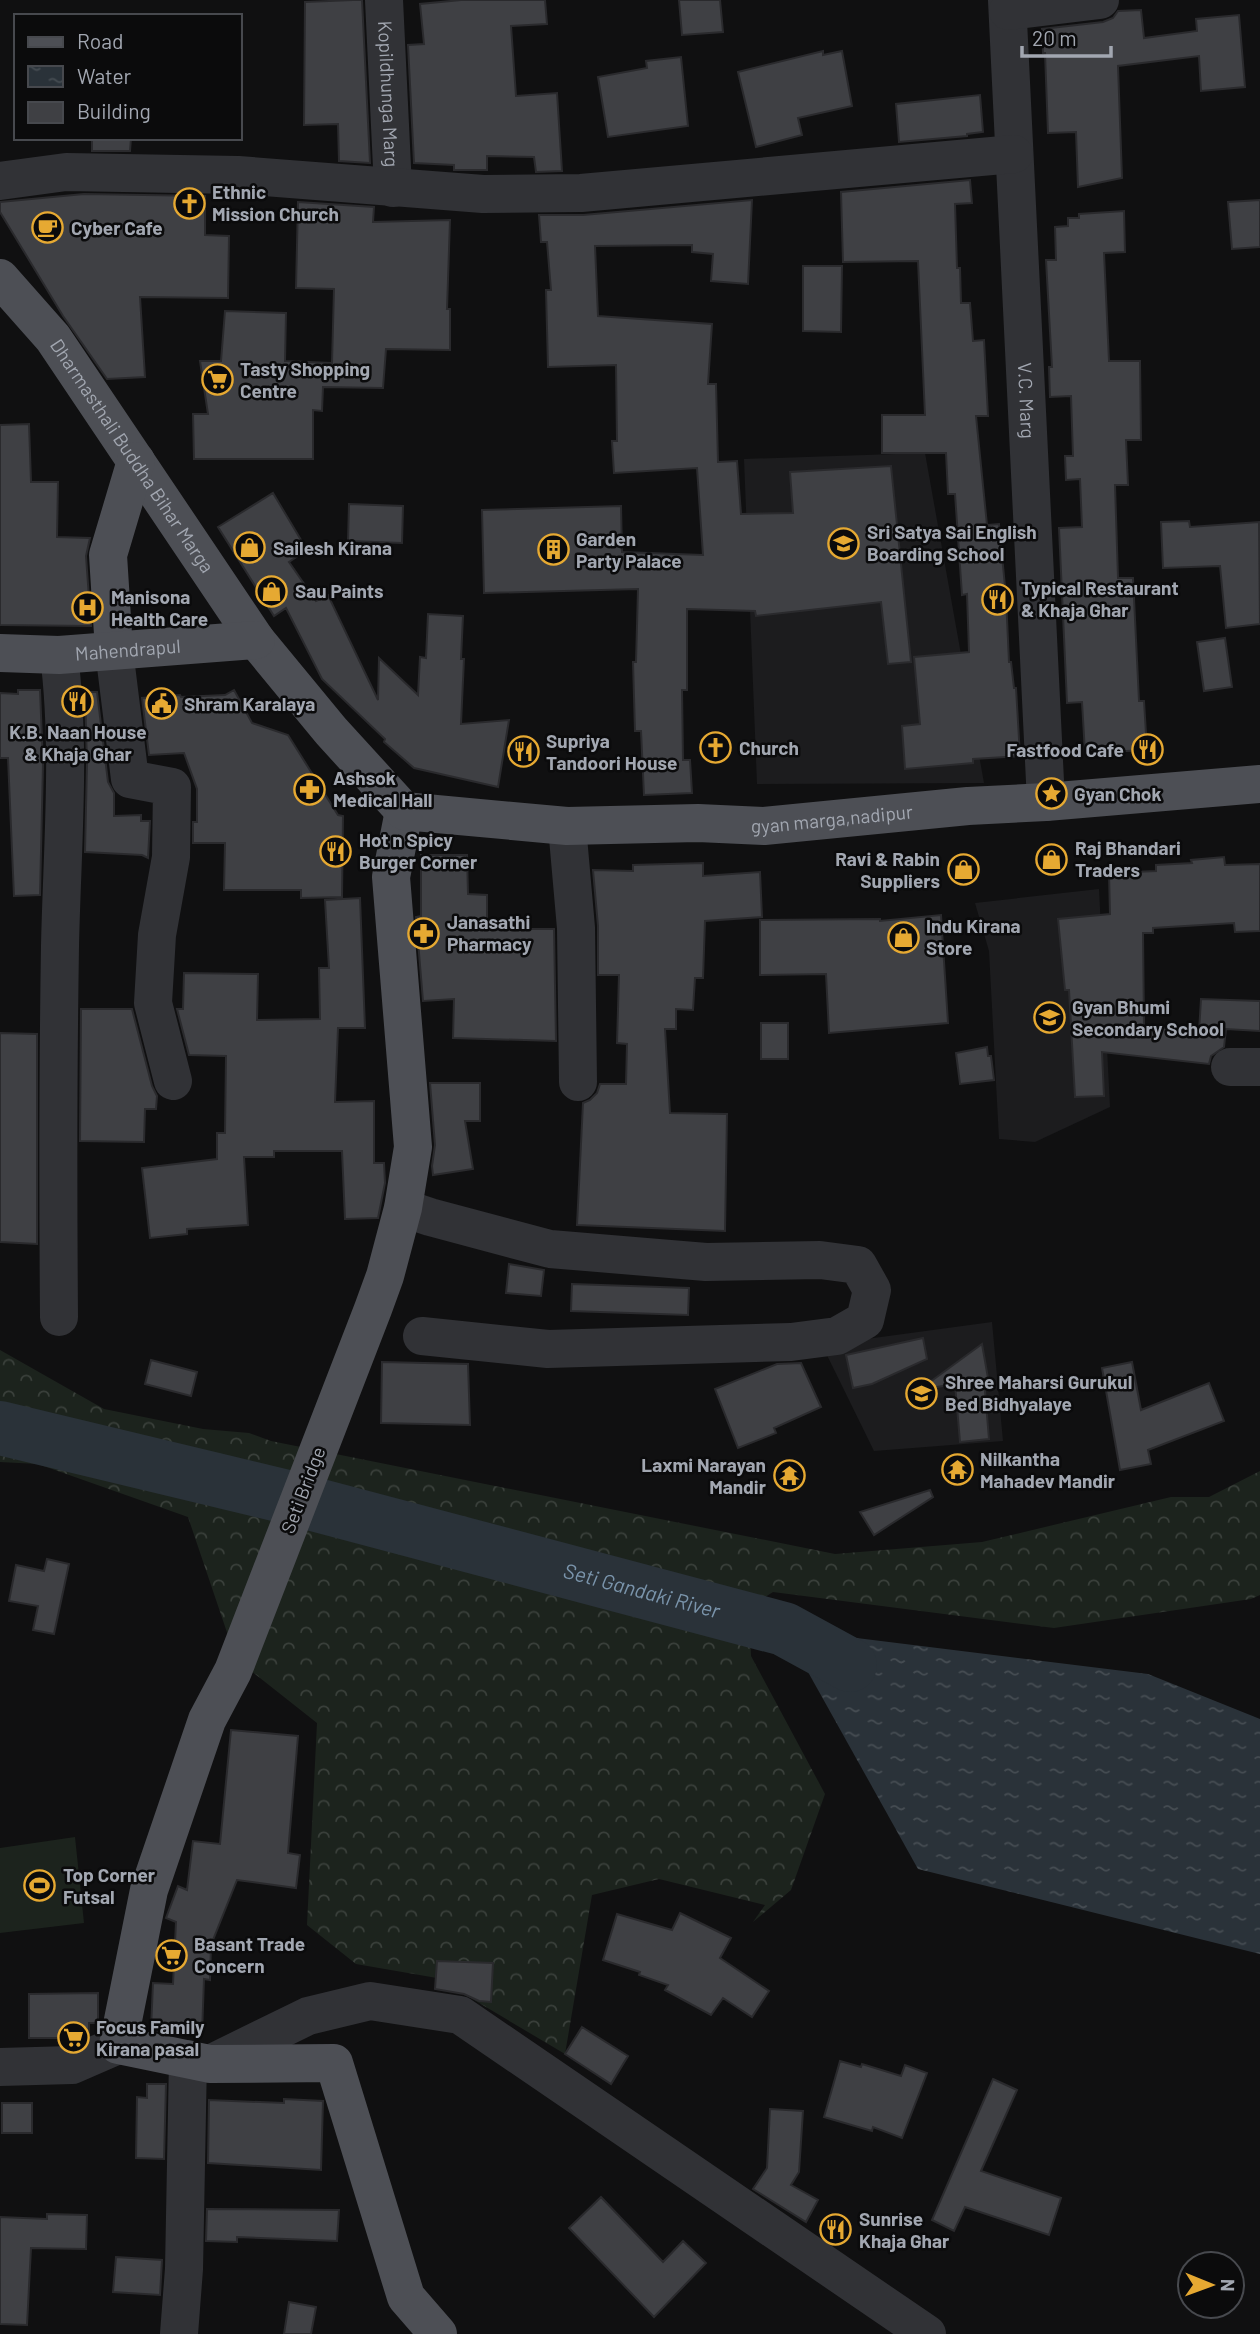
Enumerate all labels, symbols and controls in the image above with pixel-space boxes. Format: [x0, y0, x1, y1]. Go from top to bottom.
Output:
legend [14, 14, 242, 140]
scale bar [1022, 14, 1111, 58]
street label: Kopildhunga Marg [374, 20, 404, 168]
text: 20 m [1032, 25, 1077, 50]
text: Road [77, 28, 123, 53]
text: Water [77, 63, 132, 88]
text: Building [77, 98, 151, 123]
place label: Ethnic Mission Church [212, 180, 339, 225]
church icon: Ethnic Mission Church [172, 186, 206, 220]
cafe icon: Cyber Cafe [31, 211, 65, 245]
place label: Cyber Cafe [71, 216, 163, 239]
street label: Dharmasthali Buddha Bihar Marga [46, 334, 219, 577]
place label: Tasty Shopping Centre [240, 357, 370, 402]
street label: V.C. Marg [1014, 362, 1040, 439]
supermarket icon: Tasty Shopping Centre [200, 363, 234, 397]
place label: Sri Satya Sai English Boarding School [867, 520, 1037, 565]
school or university icon: Sri Satya Sai English Boarding School [827, 526, 861, 560]
place label: Garden Party Palace [576, 527, 682, 572]
shop icon: Sailesh Kirana [233, 531, 267, 565]
building icon: Garden Party Palace [536, 533, 570, 567]
place label: Sailesh Kirana [273, 536, 392, 559]
shop icon: Sau Paints [255, 574, 289, 608]
place label: Typical Restaurant & Khaja Ghar [1021, 576, 1179, 621]
place label: Sau Paints [295, 579, 384, 602]
restaurant icon: Typical Restaurant & Khaja Ghar [981, 582, 1015, 616]
place label: Manisona Health Care [111, 585, 208, 630]
hospital icon: Manisona Health Care [71, 591, 105, 625]
street label: Mahendrapul [74, 634, 181, 665]
restaurant icon: K.B. Naan House & Khaja Ghar [61, 684, 95, 718]
public building icon: Shram Karalaya [144, 687, 178, 721]
place label: Shram Karalaya [184, 692, 315, 715]
place label: K.B. Naan House & Khaja Ghar [9, 720, 147, 765]
place label: Supriya Tandoori House [546, 729, 677, 774]
church icon: Church [699, 731, 733, 765]
restaurant icon: Fastfood Cafe [1130, 733, 1164, 767]
restaurant icon: Supriya Tandoori House [506, 735, 540, 769]
place label: Church [739, 736, 799, 759]
place label: Fastfood Cafe [1007, 738, 1124, 761]
place label: Ashsok Medical Hall [333, 766, 432, 811]
pharmacy icon: Ashsok Medical Hall [293, 772, 327, 806]
place icon: Gyan Chok [1034, 777, 1068, 811]
place label: Gyan Chok [1074, 782, 1162, 805]
street label: gyan marga,nadipur [751, 799, 914, 837]
place label: Hot n Spicy Burger Corner [359, 828, 478, 873]
restaurant icon: Hot n Spicy Burger Corner [319, 834, 353, 868]
place label: Raj Bhandari Traders [1075, 836, 1181, 881]
shop icon: Raj Bhandari Traders [1035, 842, 1069, 876]
place label: Ravi & Rabin Suppliers [835, 847, 940, 892]
shop icon: Ravi & Rabin Suppliers [946, 853, 980, 887]
place label: Janasathi Pharmacy [447, 910, 532, 955]
place label: Indu Kirana Store [926, 914, 1021, 959]
pharmacy icon: Janasathi Pharmacy [407, 916, 441, 950]
shop icon: Indu Kirana Store [886, 920, 920, 954]
place label: Gyan Bhumi Secondary School [1072, 995, 1224, 1040]
school or university icon: Gyan Bhumi Secondary School [1032, 1001, 1066, 1035]
place label: Shree Maharsi Gurukul Bed Bidhyalaye [945, 1370, 1132, 1415]
school or university icon: Shree Maharsi Gurukul Bed Bidhyalaye [905, 1376, 939, 1410]
street label: Seti Bridge [275, 1443, 330, 1536]
place label: Nilkantha Mahadev Mandir [980, 1447, 1116, 1492]
place label: Laxmi Narayan Mandir [641, 1453, 767, 1498]
temple icon: Nilkantha Mahadev Mandir [940, 1453, 974, 1487]
temple icon: Laxmi Narayan Mandir [772, 1459, 806, 1493]
water label: Seti Gandaki River [561, 1557, 723, 1623]
place label: Top Corner Futsal [63, 1863, 156, 1908]
sports icon: Top Corner Futsal [23, 1869, 57, 1903]
place label: Basant Trade Concern [194, 1932, 305, 1977]
supermarket icon: Basant Trade Concern [154, 1938, 188, 1972]
place label: Focus Family Kirana pasal [96, 2015, 205, 2060]
supermarket icon: Focus Family Kirana pasal [56, 2021, 90, 2055]
place label: Sunrise Khaja Ghar [859, 2207, 950, 2252]
restaurant icon: Sunrise Khaja Ghar [819, 2213, 853, 2247]
north arrow [1176, 2250, 1246, 2320]
text: N [1217, 2279, 1240, 2292]

